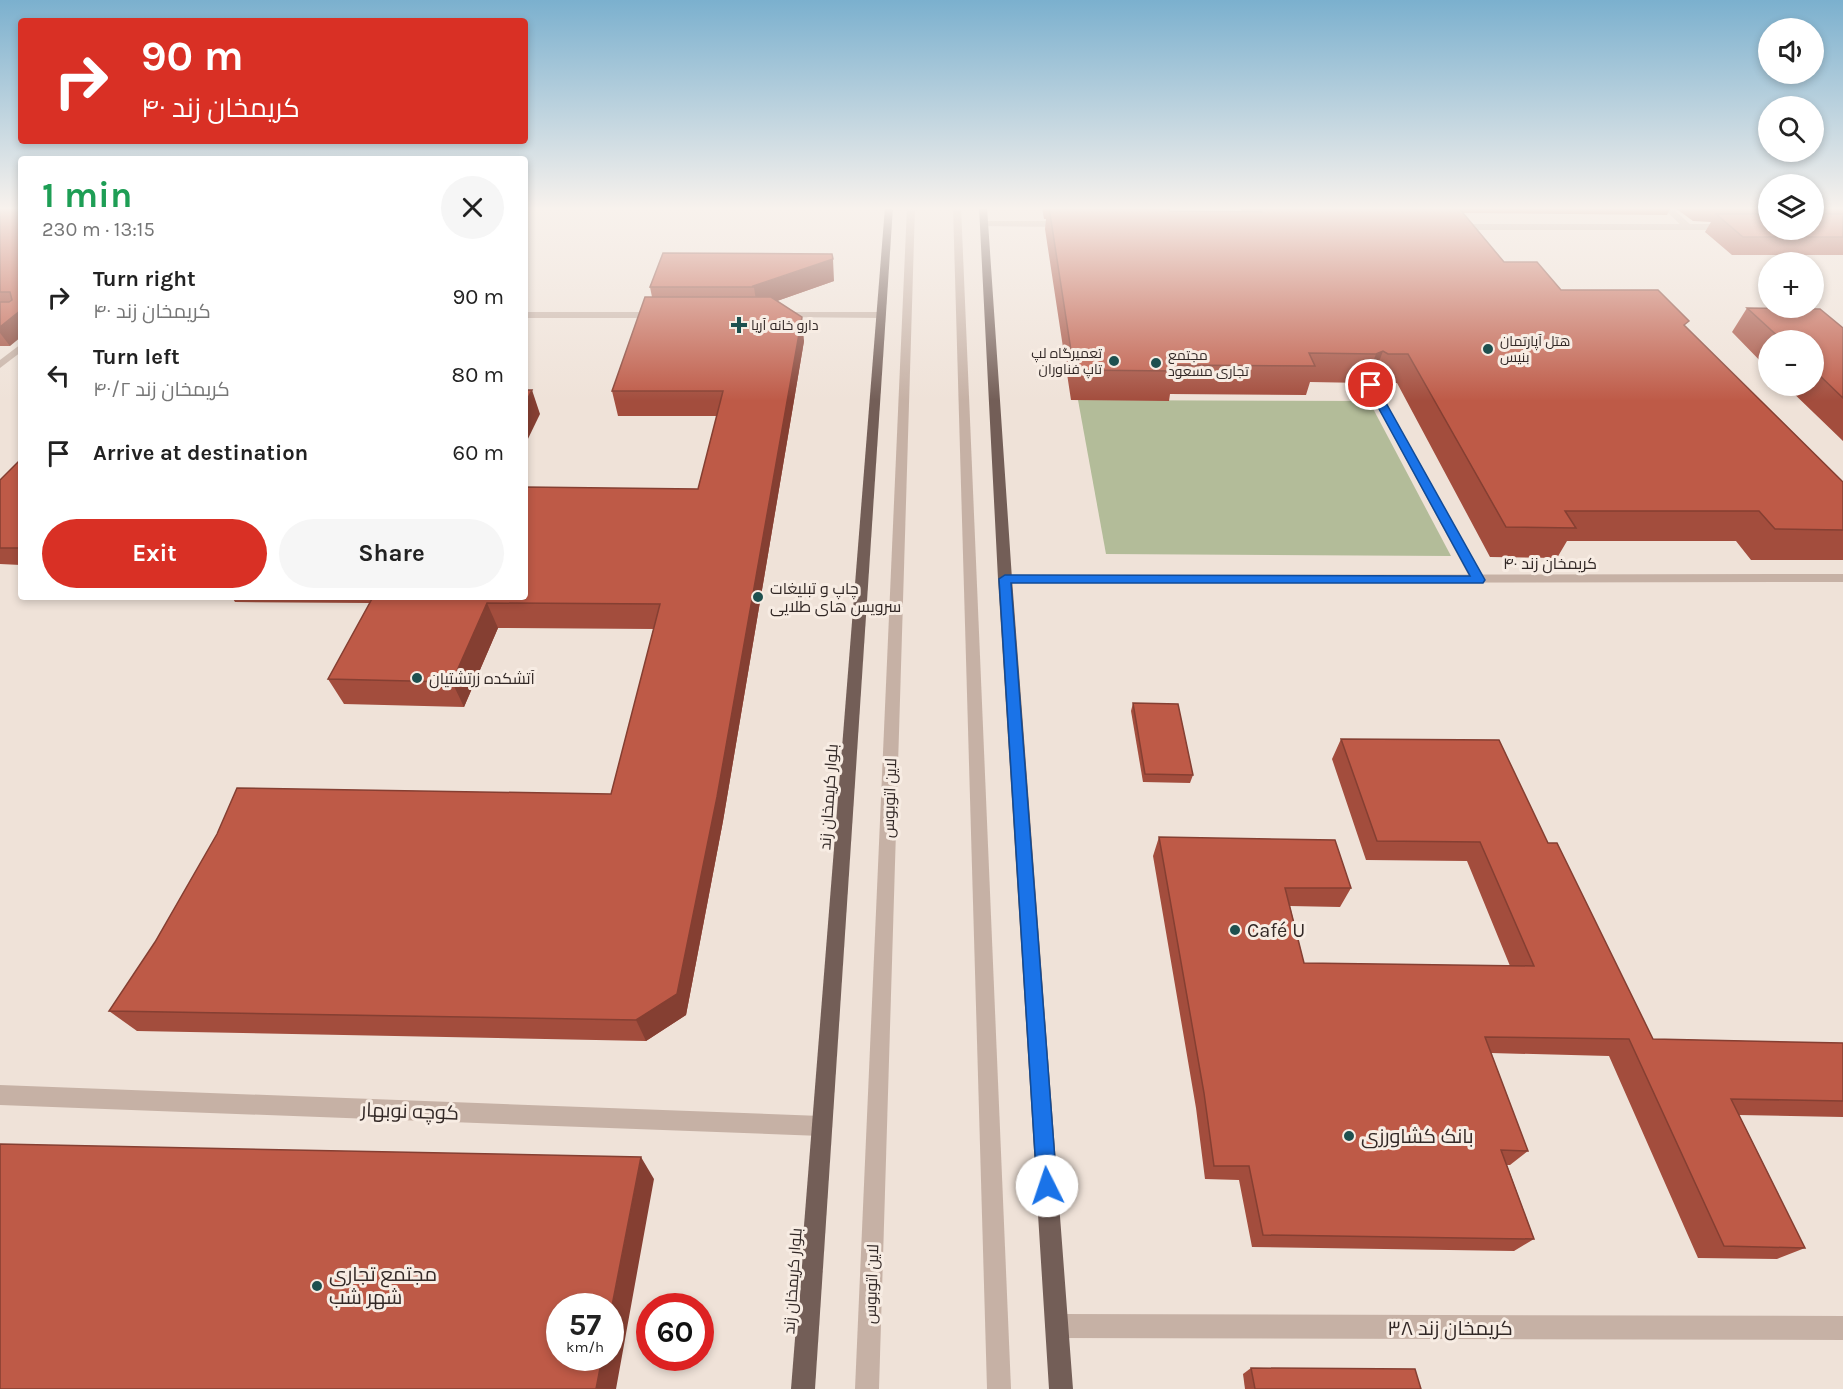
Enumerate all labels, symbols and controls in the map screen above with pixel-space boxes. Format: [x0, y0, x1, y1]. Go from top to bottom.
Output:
map controls [1758, 18, 1824, 396]
button: sound [1758, 18, 1824, 84]
text: 90 m [141, 31, 244, 81]
icon: right [42, 42, 120, 120]
text: کریمخان زند ۴۰ [141, 92, 300, 124]
button: search [1758, 96, 1824, 162]
text: 1 min [42, 174, 132, 216]
button: layers [1758, 174, 1824, 240]
button: close [441, 176, 504, 239]
text: 230 m · 13:15 [42, 218, 155, 241]
button: + [1758, 252, 1824, 318]
text: Turn right [93, 266, 196, 292]
icon: right [42, 281, 75, 314]
text: 90 m [452, 284, 504, 310]
text: کریمخان زند ۴۰ [93, 300, 211, 323]
place label: دارو خانه آریا [751, 317, 819, 334]
marker: دارو خانه آریا [732, 318, 746, 332]
button: − [1758, 330, 1824, 396]
place label: هتل آپارتمان بنیس [1500, 333, 1570, 366]
marker: هتل آپارتمان بنیس [1481, 342, 1495, 356]
text: Turn left [93, 344, 180, 370]
place label: تعمیرگاه لپ تاپ فناوران [1031, 345, 1102, 379]
place label: مجتمع تجاری مسعود [1168, 347, 1249, 380]
marker: تعمیرگاه لپ تاپ فناوران [1107, 354, 1121, 368]
marker: مجتمع تجاری مسعود [1149, 356, 1163, 370]
icon: left [42, 359, 75, 392]
pin [1345, 359, 1396, 410]
text: 80 m [452, 362, 504, 388]
icon: arrive [1354, 368, 1387, 401]
text: کریمخان زند ۴۰/۲ [93, 378, 230, 401]
icon: arrive [42, 437, 75, 470]
text: Arrive at destination [93, 440, 308, 466]
text: 60 m [453, 440, 504, 466]
button: Exit [42, 519, 267, 588]
button: Share [279, 519, 504, 588]
street label: کریمخان زند ۴۰ [1503, 554, 1597, 574]
place label: چاپ و تبلیغات سرویس های طلایی [770, 579, 901, 617]
marker: چاپ و تبلیغات سرویس های طلایی [751, 590, 765, 604]
place label: آتشکده زرتشتیان [429, 669, 535, 689]
marker: آتشکده زرتشتیان [410, 671, 424, 685]
street label: بلوار کریمخان زند [815, 743, 843, 851]
street label: لاین اتوبوس [879, 758, 901, 839]
place label: Café U [1247, 919, 1305, 942]
marker: Café U [1228, 923, 1242, 937]
street label: کوچه نوبهار [360, 1098, 459, 1126]
place label: بانک کشاورزی [1361, 1125, 1474, 1149]
marker: بانک کشاورزی [1342, 1129, 1356, 1143]
position arrow [1015, 1154, 1079, 1218]
street label: بلوار کریمخان زند [779, 1227, 807, 1335]
street label: لاین اتوبوس [861, 1244, 883, 1325]
place label: مجتمع تجاری شهر شب [329, 1263, 437, 1310]
marker: مجتمع تجاری شهر شب [310, 1279, 324, 1293]
speed limit sign: 60 [636, 1293, 714, 1371]
text: 57 [569, 1307, 601, 1343]
street label: کریمخان زند ۳۸ [1387, 1317, 1513, 1341]
text: km/h [566, 1338, 604, 1356]

